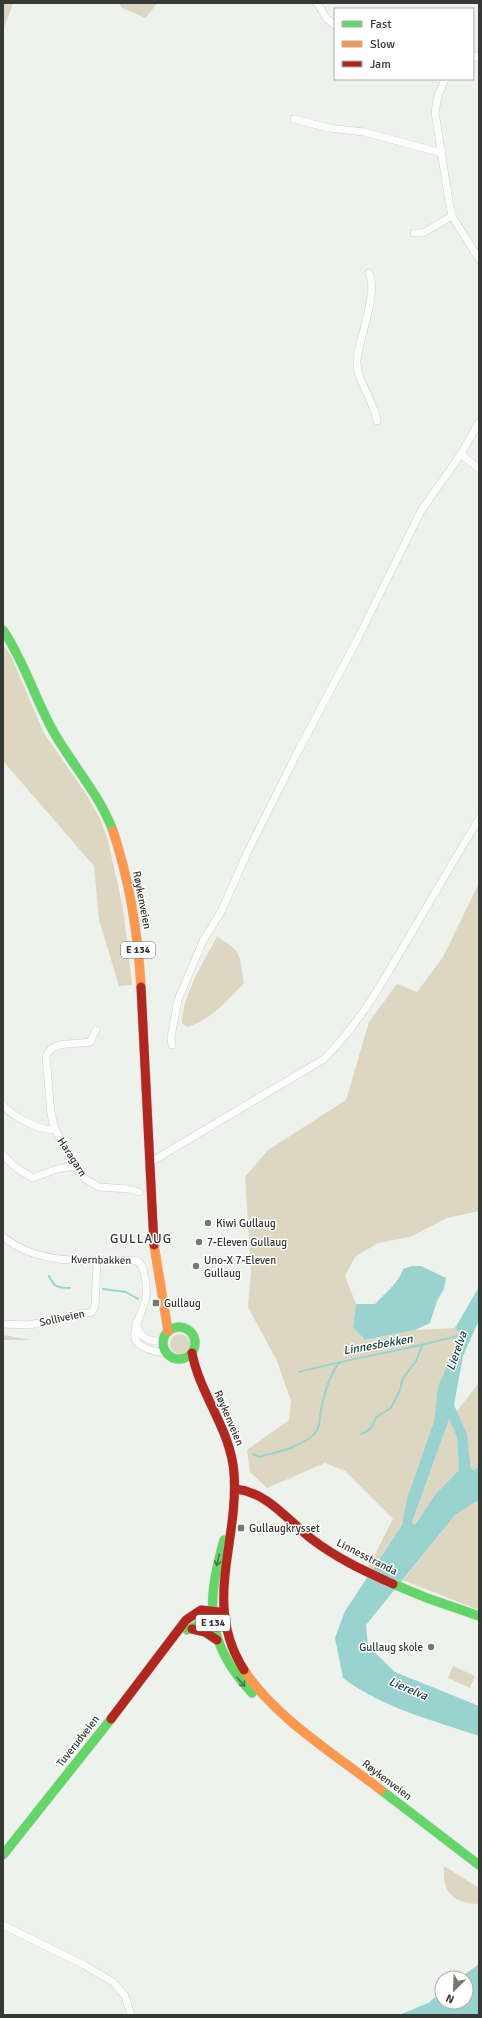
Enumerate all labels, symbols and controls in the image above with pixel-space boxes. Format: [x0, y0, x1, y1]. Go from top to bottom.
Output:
legend [334, 8, 474, 80]
text: Fast [370, 17, 391, 32]
text: Slow [370, 37, 395, 52]
text: Jam [370, 57, 391, 72]
street label: Røykenveien [130, 870, 154, 930]
road number: E 134 [121, 942, 155, 958]
street label: Haragarn [55, 1135, 89, 1179]
place label: Kiwi Gullaug [216, 1217, 276, 1230]
marker: Kiwi Gullaug [203, 1218, 213, 1228]
district label: GULLAUG [110, 1231, 172, 1247]
place label: 7-Eleven Gullaug [207, 1236, 287, 1249]
marker: 7-Eleven Gullaug [194, 1237, 204, 1247]
street label: Kvernbakken [71, 1253, 131, 1267]
place label: Uno-X 7-Eleven Gullaug [204, 1254, 276, 1280]
marker: Uno-X 7-Eleven Gullaug [191, 1261, 201, 1271]
place label: Gullaug [164, 1297, 201, 1310]
marker: Gullaug [151, 1298, 161, 1308]
street label: Solliveien [38, 1307, 86, 1329]
water label: Lierelva [443, 1329, 471, 1373]
water label: Linnesbekken [342, 1331, 414, 1358]
street label: Røykenveien [212, 1388, 246, 1448]
place label: Gullaugkrysset [249, 1522, 320, 1535]
marker: Gullaugkrysset [236, 1523, 246, 1533]
street label: Linnesstranda [334, 1536, 400, 1578]
one-way arrow [214, 1553, 222, 1566]
road number: E 134 [196, 1615, 230, 1631]
place label: Gullaug skole [359, 1641, 423, 1654]
marker: Gullaug skole [426, 1642, 436, 1652]
water label: Lierelva [386, 1674, 430, 1704]
one-way arrow [236, 1677, 246, 1687]
street label: Tuverudveien [54, 1713, 102, 1769]
street label: Røykenveien [360, 1757, 414, 1803]
north arrow [434, 1970, 474, 2010]
text: N [444, 1991, 456, 2006]

